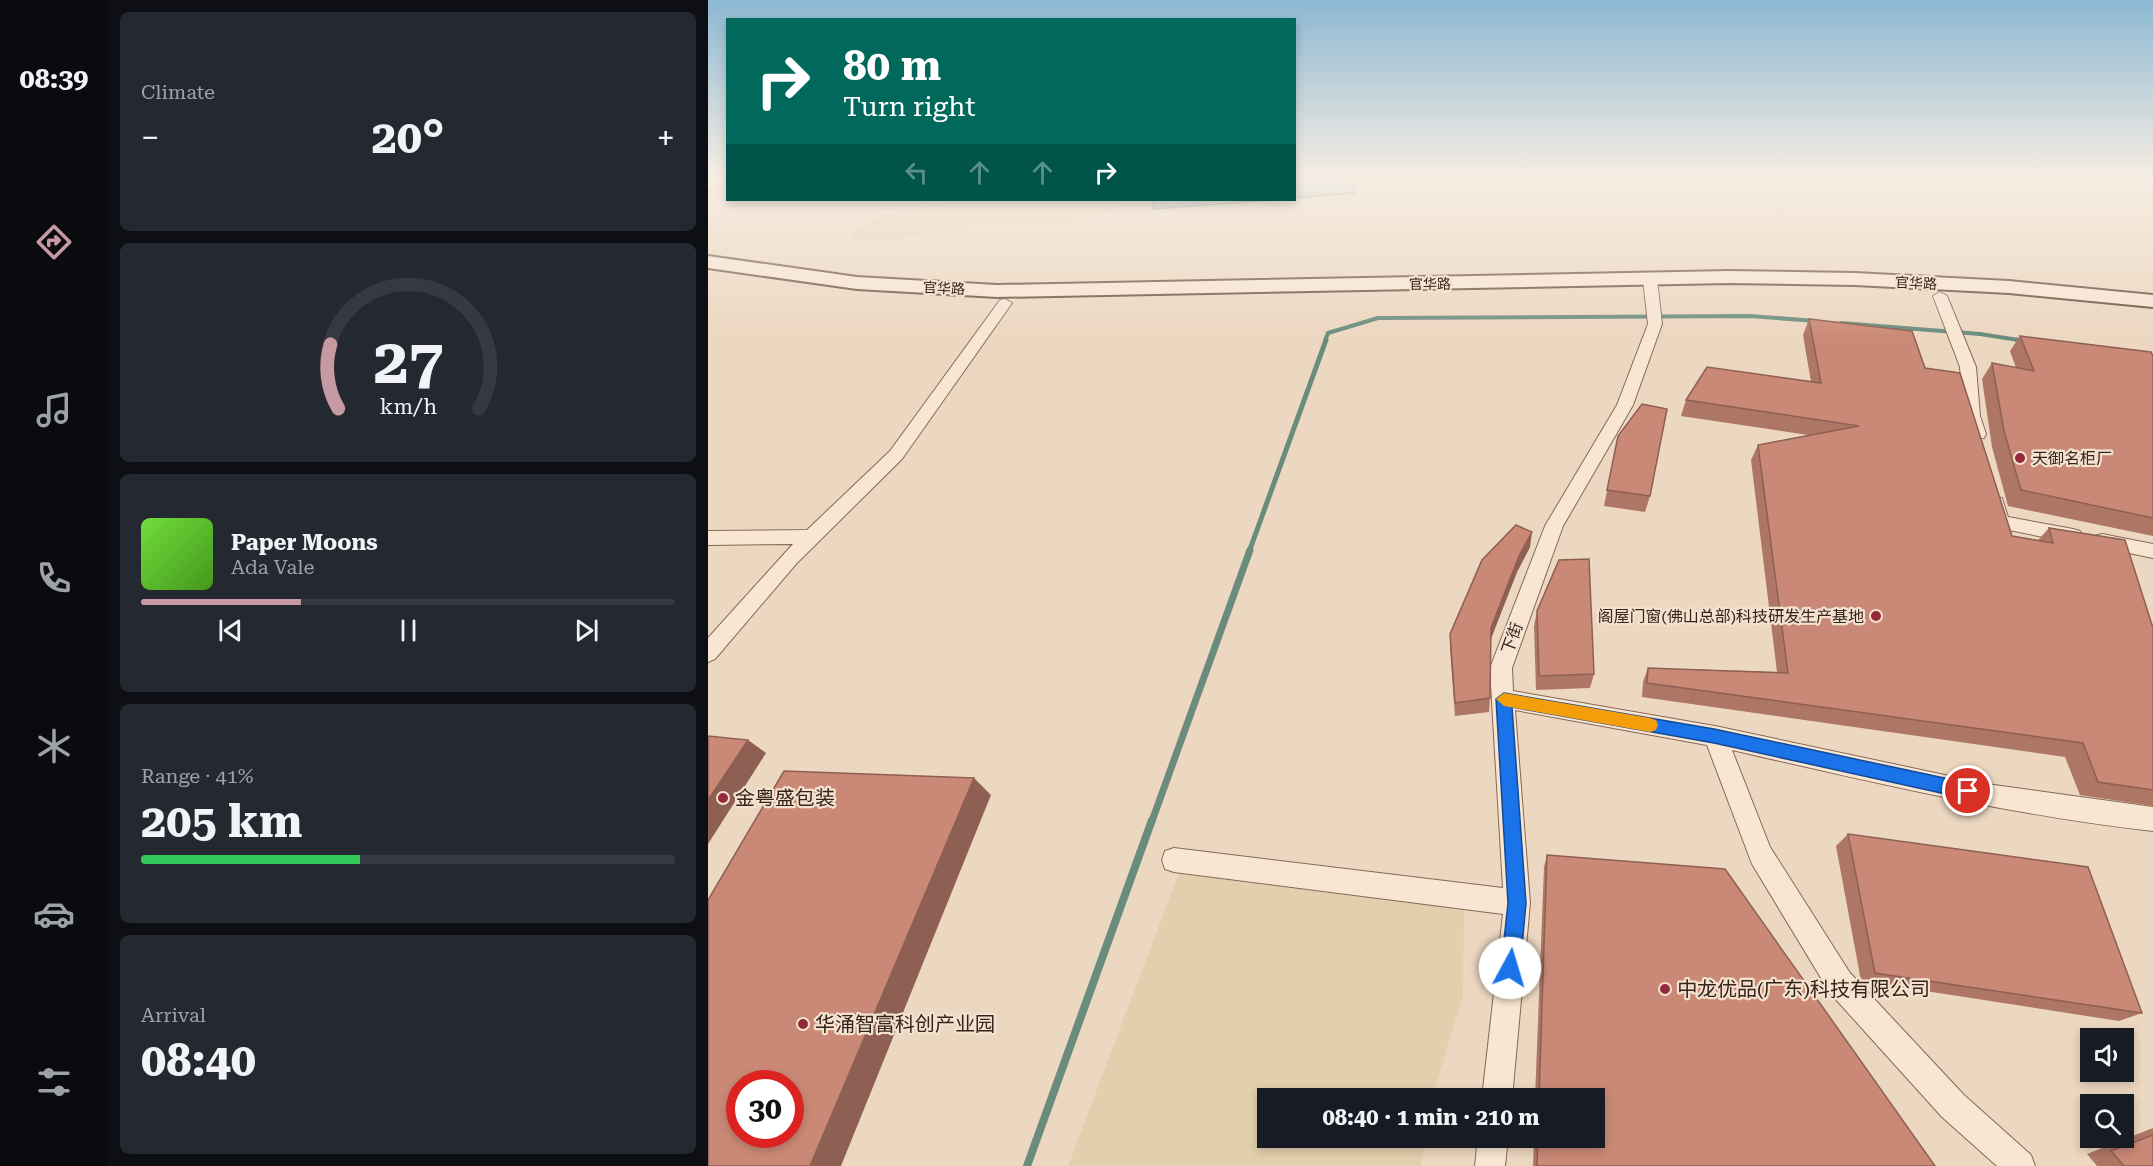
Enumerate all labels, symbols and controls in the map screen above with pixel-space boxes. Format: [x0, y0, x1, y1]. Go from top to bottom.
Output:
text: 80 m [843, 41, 941, 90]
icon: right [744, 42, 822, 120]
text: 08:39 [20, 63, 88, 95]
text: Climate [141, 80, 215, 104]
text: Turn right [843, 91, 976, 123]
text: 20° [372, 111, 444, 164]
text: − [141, 118, 159, 157]
text: + [657, 118, 675, 157]
icon: left [900, 156, 933, 189]
icon: ahead [963, 156, 996, 189]
icon: ahead [1026, 156, 1059, 189]
icon: right [1089, 156, 1122, 189]
icon: directions [33, 221, 75, 263]
street label: 官华路 [1895, 274, 1937, 292]
street label: 官华路 [1409, 276, 1451, 292]
street label: 官华路 [923, 279, 965, 297]
text: 27 [373, 325, 443, 398]
icon: music [33, 389, 75, 431]
text: km/h [379, 395, 437, 420]
place label: 天御名柜厂 [2032, 449, 2112, 468]
marker: 天御名柜厂 [2013, 451, 2027, 465]
text: Paper Moons [231, 530, 378, 555]
text: Ada Vale [231, 555, 314, 579]
icon: phone [33, 557, 75, 599]
place label: 阁屋门窗(佛山总部)科技研发生产基地 [1598, 607, 1864, 626]
marker: 阁屋门窗(佛山总部)科技研发生产基地 [1869, 609, 1883, 623]
icon: previous [214, 614, 247, 647]
icon: pause [392, 614, 425, 647]
icon: next [570, 614, 603, 647]
street label: 下街 [1498, 620, 1526, 656]
icon: climate [33, 725, 75, 767]
text: Range · 41% [141, 764, 253, 788]
pin [1942, 765, 1993, 816]
icon: arrive [1951, 774, 1984, 807]
place label: 金粤盛包装 [735, 786, 835, 810]
marker: 金粤盛包装 [716, 791, 730, 805]
text: 205 km [141, 795, 302, 848]
icon: car [33, 893, 75, 935]
position arrow [1478, 936, 1542, 1000]
place label: 中龙优品(广东)科技有限公司 [1677, 977, 1930, 1001]
marker: 中龙优品(广东)科技有限公司 [1658, 982, 1672, 996]
text: Arrival [141, 1003, 206, 1027]
place label: 华涌智富科创产业园 [815, 1012, 995, 1036]
marker: 华涌智富科创产业园 [796, 1017, 810, 1031]
map controls [2080, 1028, 2134, 1148]
button: sound [2080, 1028, 2134, 1082]
text: 08:40 [141, 1034, 256, 1087]
icon: filters [33, 1061, 75, 1103]
speed limit sign: 30 [726, 1070, 804, 1148]
button: search [2080, 1094, 2134, 1148]
text: 08:40 · 1 min · 210 m [1322, 1105, 1540, 1130]

